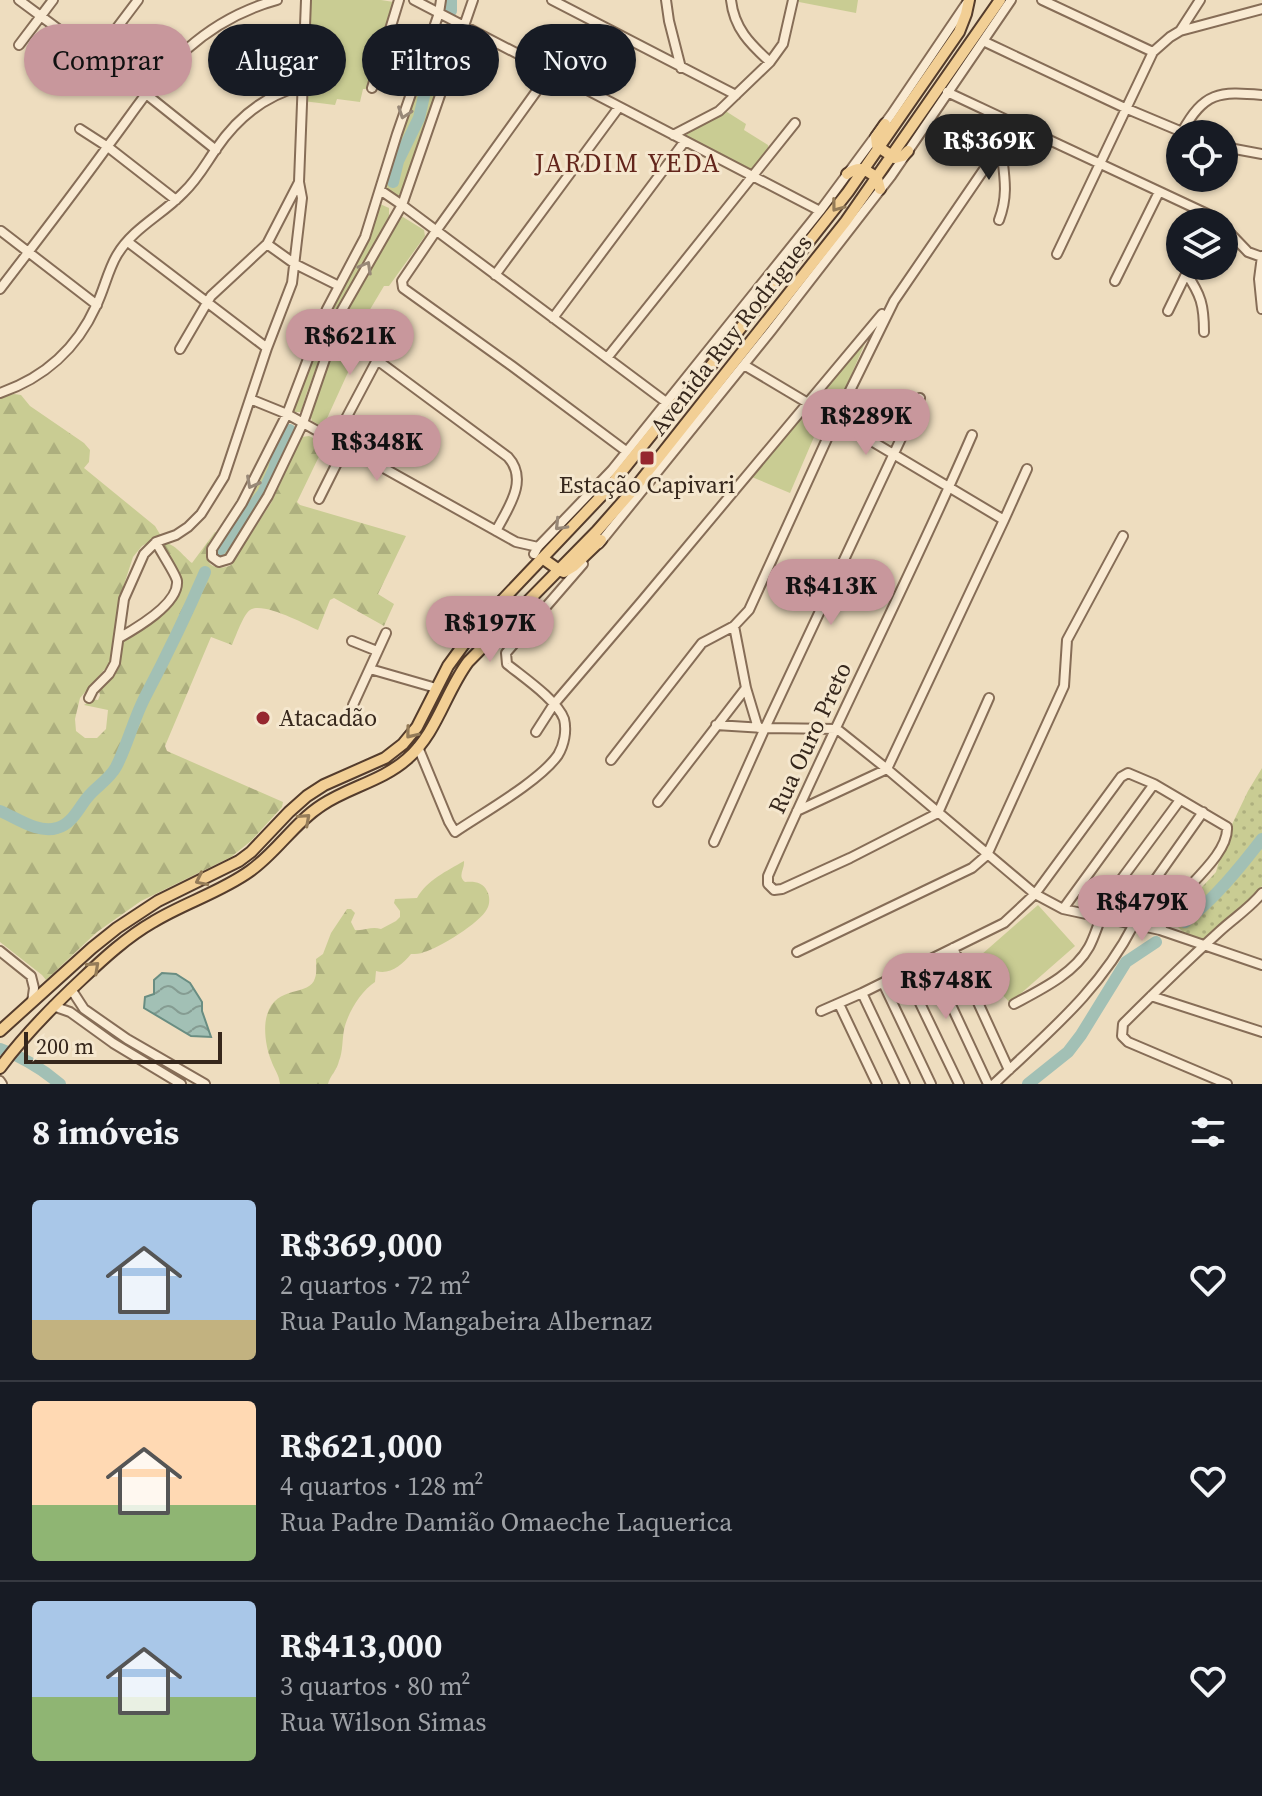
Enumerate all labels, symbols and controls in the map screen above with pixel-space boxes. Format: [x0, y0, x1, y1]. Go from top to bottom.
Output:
chip: Comprar [24, 24, 192, 96]
chip: Alugar [208, 24, 346, 96]
chip: Filtros [362, 24, 499, 96]
chip: Novo [515, 24, 636, 96]
one-way arrow [398, 106, 414, 120]
pin: R$369K [924, 114, 1054, 182]
map controls [1166, 120, 1238, 280]
button: locate [1166, 120, 1238, 192]
text: R$369K [943, 122, 1035, 158]
district label: JARDIM YEDA [534, 145, 721, 181]
one-way arrow [833, 197, 847, 212]
button: layers [1166, 208, 1238, 280]
street label: Avenida Ruy Rodrigues [642, 227, 819, 442]
one-way arrow [356, 261, 372, 276]
pin: R$621K [285, 309, 415, 377]
text: R$621K [304, 317, 396, 353]
pin: R$289K [801, 389, 931, 457]
text: R$289K [820, 397, 912, 433]
pin: R$348K [312, 415, 442, 483]
text: R$348K [331, 423, 423, 459]
marker: Estação Capivari [638, 449, 656, 467]
place label: Estação Capivari [559, 468, 735, 501]
one-way arrow [246, 475, 262, 489]
one-way arrow [555, 516, 569, 530]
pin: R$413K [766, 559, 896, 627]
text: R$413K [785, 567, 877, 603]
pin: R$197K [425, 596, 555, 664]
text: R$197K [444, 604, 536, 640]
street label: Rua Ouro Preto [760, 657, 859, 819]
place label: Atacadão [279, 701, 377, 734]
marker: Atacadão [254, 709, 272, 727]
one-way arrow [407, 724, 421, 739]
one-way arrow [295, 815, 310, 829]
one-way arrow [195, 870, 210, 886]
pin: R$479K [1077, 875, 1207, 943]
text: R$479K [1096, 883, 1188, 919]
pin: R$748K [881, 953, 1011, 1021]
text: R$748K [900, 961, 992, 997]
one-way arrow [85, 962, 99, 977]
scale bar [24, 1028, 222, 1064]
text: 200 m [36, 1031, 94, 1061]
text: 8 imóveis [32, 1109, 179, 1155]
icon: filters [1186, 1110, 1230, 1154]
text: R$369,000 [280, 1221, 442, 1267]
icon: home [96, 1232, 192, 1328]
icon: heart [1186, 1258, 1230, 1302]
text: 2 quartos · 72 m² [280, 1267, 471, 1303]
text: Rua Paulo Mangabeira Albernaz [280, 1303, 652, 1339]
text: R$621,000 [280, 1422, 442, 1468]
icon: home [96, 1433, 192, 1529]
icon: heart [1186, 1459, 1230, 1503]
text: 4 quartos · 128 m² [280, 1468, 484, 1504]
text: Rua Padre Damião Omaeche Laquerica [280, 1504, 732, 1540]
text: R$413,000 [280, 1622, 442, 1668]
icon: home [96, 1633, 192, 1729]
icon: heart [1186, 1659, 1230, 1703]
text: 3 quartos · 80 m² [280, 1668, 471, 1704]
text: Rua Wilson Simas [280, 1704, 487, 1740]

